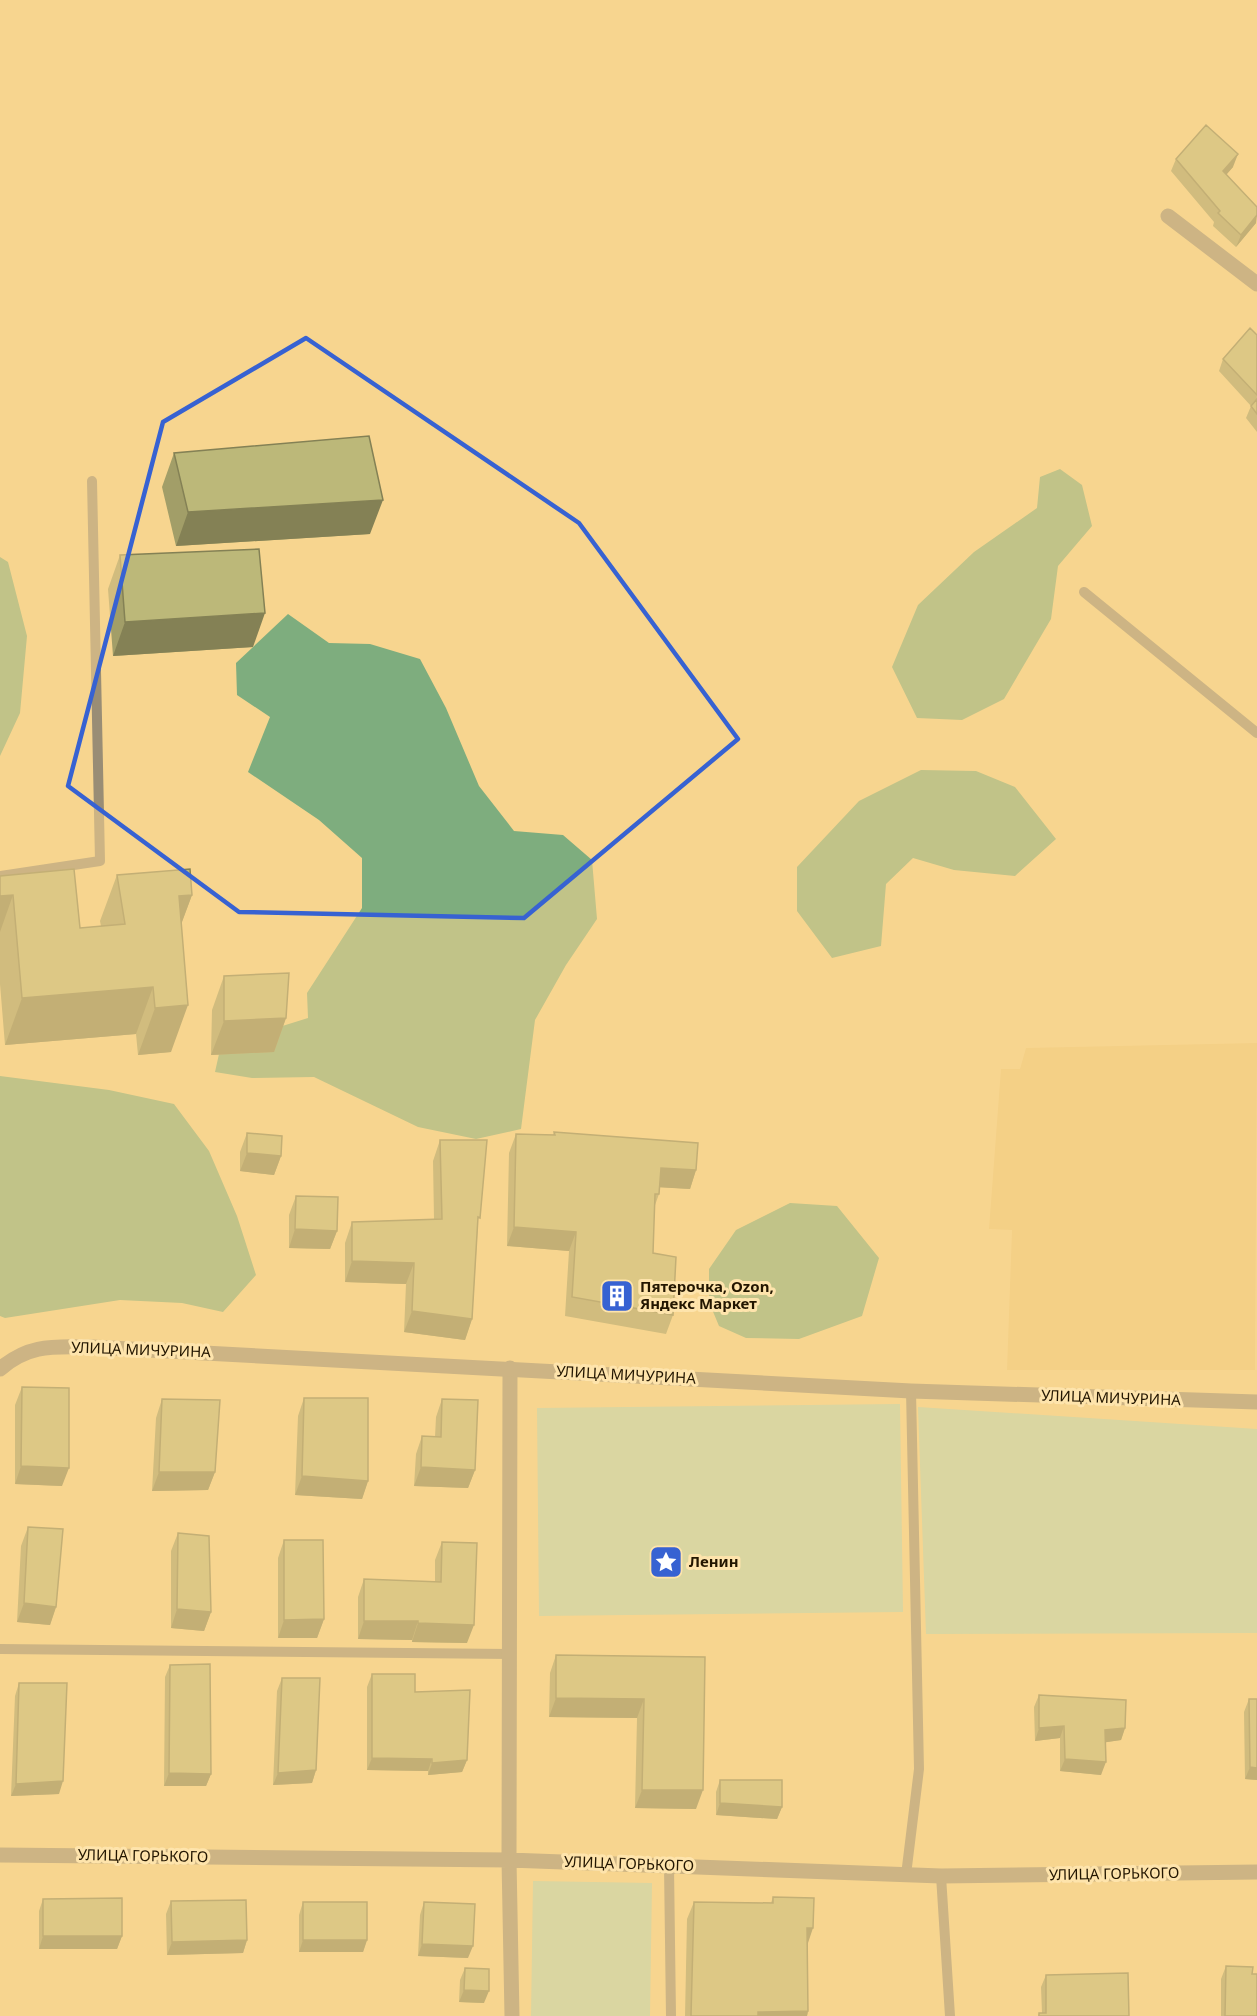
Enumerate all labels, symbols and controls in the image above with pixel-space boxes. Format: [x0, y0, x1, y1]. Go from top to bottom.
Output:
place label: Пятерочка, Ozon, Яндекс Маркет [640, 1276, 774, 1313]
building icon: Пятерочка, Ozon, Яндекс Маркет [599, 1278, 635, 1314]
street label: УЛИЦА МИЧУРИНА [71, 1337, 212, 1361]
street label: УЛИЦА МИЧУРИНА [556, 1360, 697, 1388]
street label: УЛИЦА МИЧУРИНА [1041, 1385, 1182, 1409]
place icon: Ленин [648, 1544, 684, 1580]
place label: Ленин [689, 1551, 739, 1571]
street label: УЛИЦА ГОРЬКОГО [78, 1844, 208, 1866]
street label: УЛИЦА ГОРЬКОГО [563, 1851, 695, 1875]
street label: УЛИЦА ГОРЬКОГО [1049, 1862, 1179, 1884]

